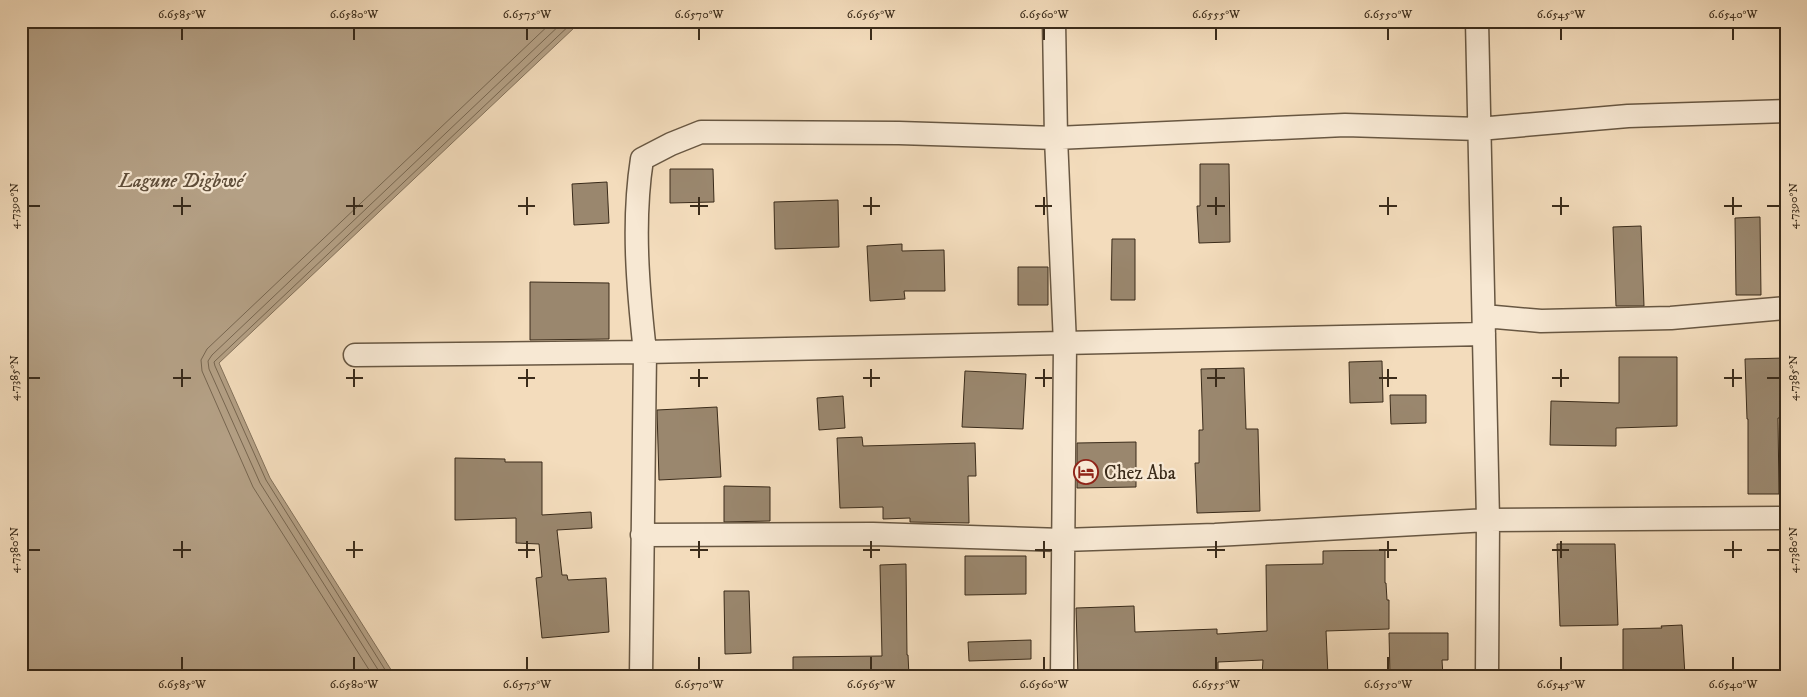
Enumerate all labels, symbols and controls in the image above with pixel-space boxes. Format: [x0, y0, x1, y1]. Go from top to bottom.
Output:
text: 6.6585°W [158, 7, 207, 22]
text: 6.6580°W [330, 7, 379, 22]
text: 6.6575°W [503, 7, 552, 22]
text: 6.6570°W [675, 7, 724, 22]
text: 6.6565°W [847, 7, 896, 22]
text: 6.6560°W [1020, 7, 1069, 22]
text: 6.6555°W [1192, 7, 1241, 22]
text: 6.6550°W [1364, 7, 1413, 22]
text: 6.6545°W [1537, 7, 1586, 22]
text: 6.6540°W [1709, 7, 1758, 22]
water label: Lagune Digbwé [118, 169, 246, 194]
text: 4.7390°N [7, 183, 22, 229]
text: 4.7390°N [1786, 183, 1801, 229]
text: 4.7385°N [7, 355, 22, 401]
text: 4.7385°N [1786, 355, 1801, 401]
hotel icon: Chez Aba [1073, 459, 1099, 485]
place label: Chez Aba [1104, 462, 1176, 485]
text: 4.7380°N [7, 527, 22, 573]
text: 4.7380°N [1786, 527, 1801, 573]
text: 6.6585°W [158, 677, 207, 692]
text: 6.6580°W [330, 677, 379, 692]
text: 6.6575°W [503, 677, 552, 692]
text: 6.6570°W [675, 677, 724, 692]
text: 6.6565°W [847, 677, 896, 692]
text: 6.6560°W [1020, 677, 1069, 692]
text: 6.6555°W [1192, 677, 1241, 692]
text: 6.6550°W [1364, 677, 1413, 692]
text: 6.6545°W [1537, 677, 1586, 692]
text: 6.6540°W [1709, 677, 1758, 692]

